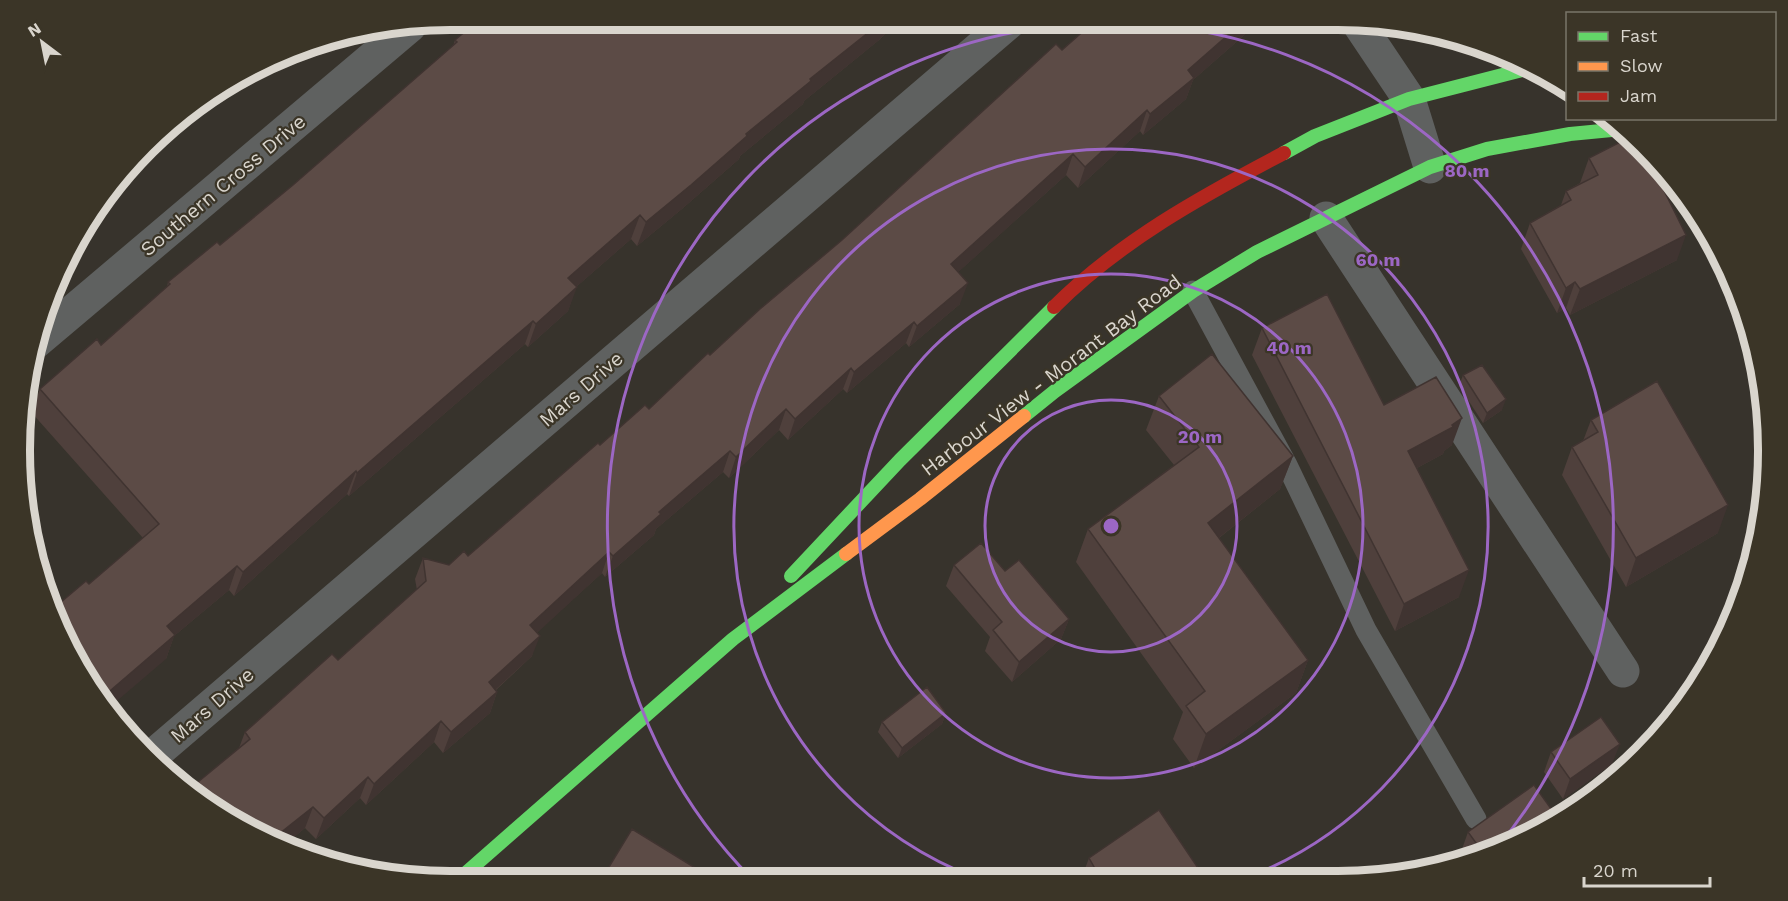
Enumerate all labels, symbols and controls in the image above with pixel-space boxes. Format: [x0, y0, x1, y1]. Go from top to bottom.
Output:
north arrow [12, 12, 72, 72]
legend [1566, 12, 1776, 120]
text: N [24, 19, 44, 41]
text: Fast [1620, 25, 1658, 46]
text: Slow [1620, 55, 1663, 76]
text: Jam [1620, 85, 1657, 106]
street label: Southern Cross Drive [136, 109, 310, 261]
text: 80 m [1445, 160, 1489, 181]
text: 60 m [1356, 249, 1400, 270]
street label: Harbour View - Morant Bay Road [916, 269, 1186, 481]
text: 40 m [1266, 337, 1312, 358]
street label: Mars Drive [534, 346, 628, 432]
text: 20 m [1178, 426, 1222, 447]
centre of rings [1101, 516, 1121, 536]
street label: Mars Drive [165, 662, 259, 748]
scale bar [1584, 850, 1710, 888]
text: 20 m [1593, 860, 1638, 881]

